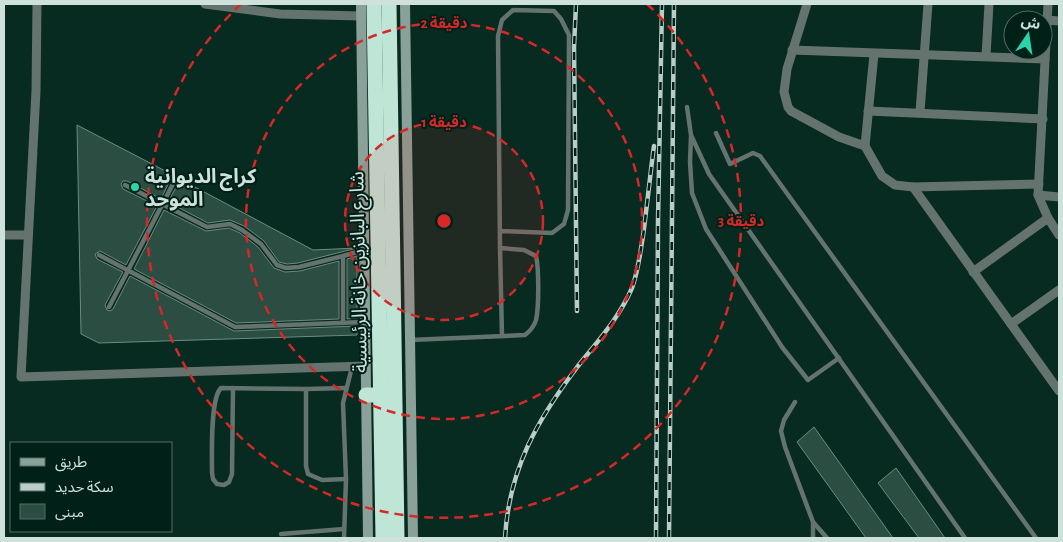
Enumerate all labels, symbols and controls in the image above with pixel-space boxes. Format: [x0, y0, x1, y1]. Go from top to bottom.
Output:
north arrow [1003, 10, 1053, 60]
text: ش [1020, 14, 1042, 32]
text: 2 دقيقة [420, 15, 468, 31]
text: 1 دقيقة [421, 114, 467, 130]
place label: كراج الديوانية الموحد [145, 166, 257, 211]
street label: شارع البانزين خانة الرئيسية [347, 171, 375, 373]
marker: كراج الديوانية الموحد [129, 181, 141, 193]
centre of rings [435, 212, 453, 230]
text: 3 دقيقة [718, 213, 764, 229]
legend [10, 442, 172, 532]
text: طريق [55, 455, 87, 472]
text: سكة حديد [55, 480, 114, 495]
text: مبنى [55, 505, 84, 521]

